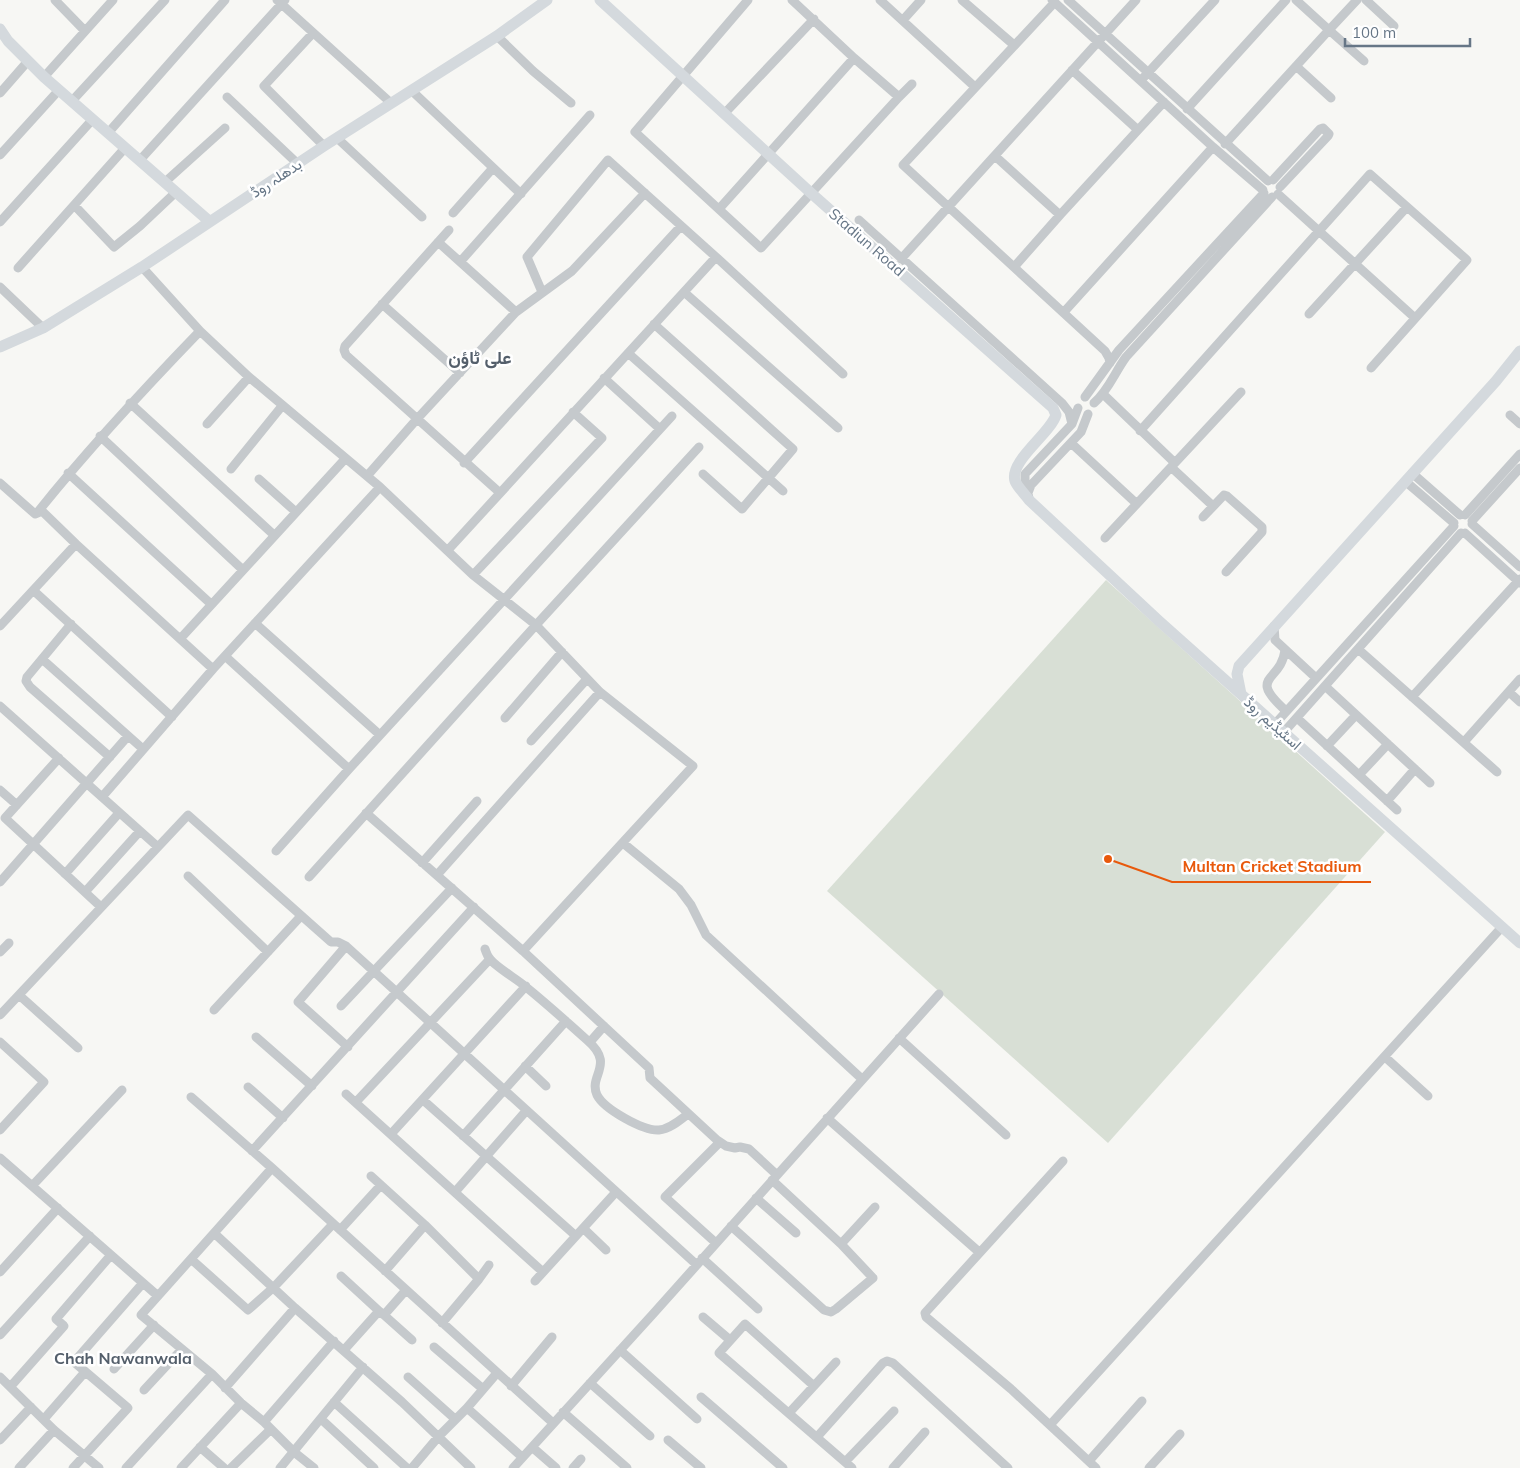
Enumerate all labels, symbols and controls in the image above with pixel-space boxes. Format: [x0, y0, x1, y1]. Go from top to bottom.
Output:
scale bar [1345, 15, 1470, 47]
text: 100 m [1352, 23, 1396, 42]
street label: بدھلہ روڈ [247, 154, 305, 202]
street label: Stadiun Road [825, 204, 909, 280]
district label: علی ٹاؤن [448, 346, 512, 369]
street label: اسٹیڈیم روڈ [1240, 692, 1306, 754]
callout: Multan Cricket Stadium [1172, 851, 1371, 882]
text: Multan Cricket Stadium [1182, 856, 1362, 876]
district label: Chah Nawanwala [54, 1348, 192, 1368]

